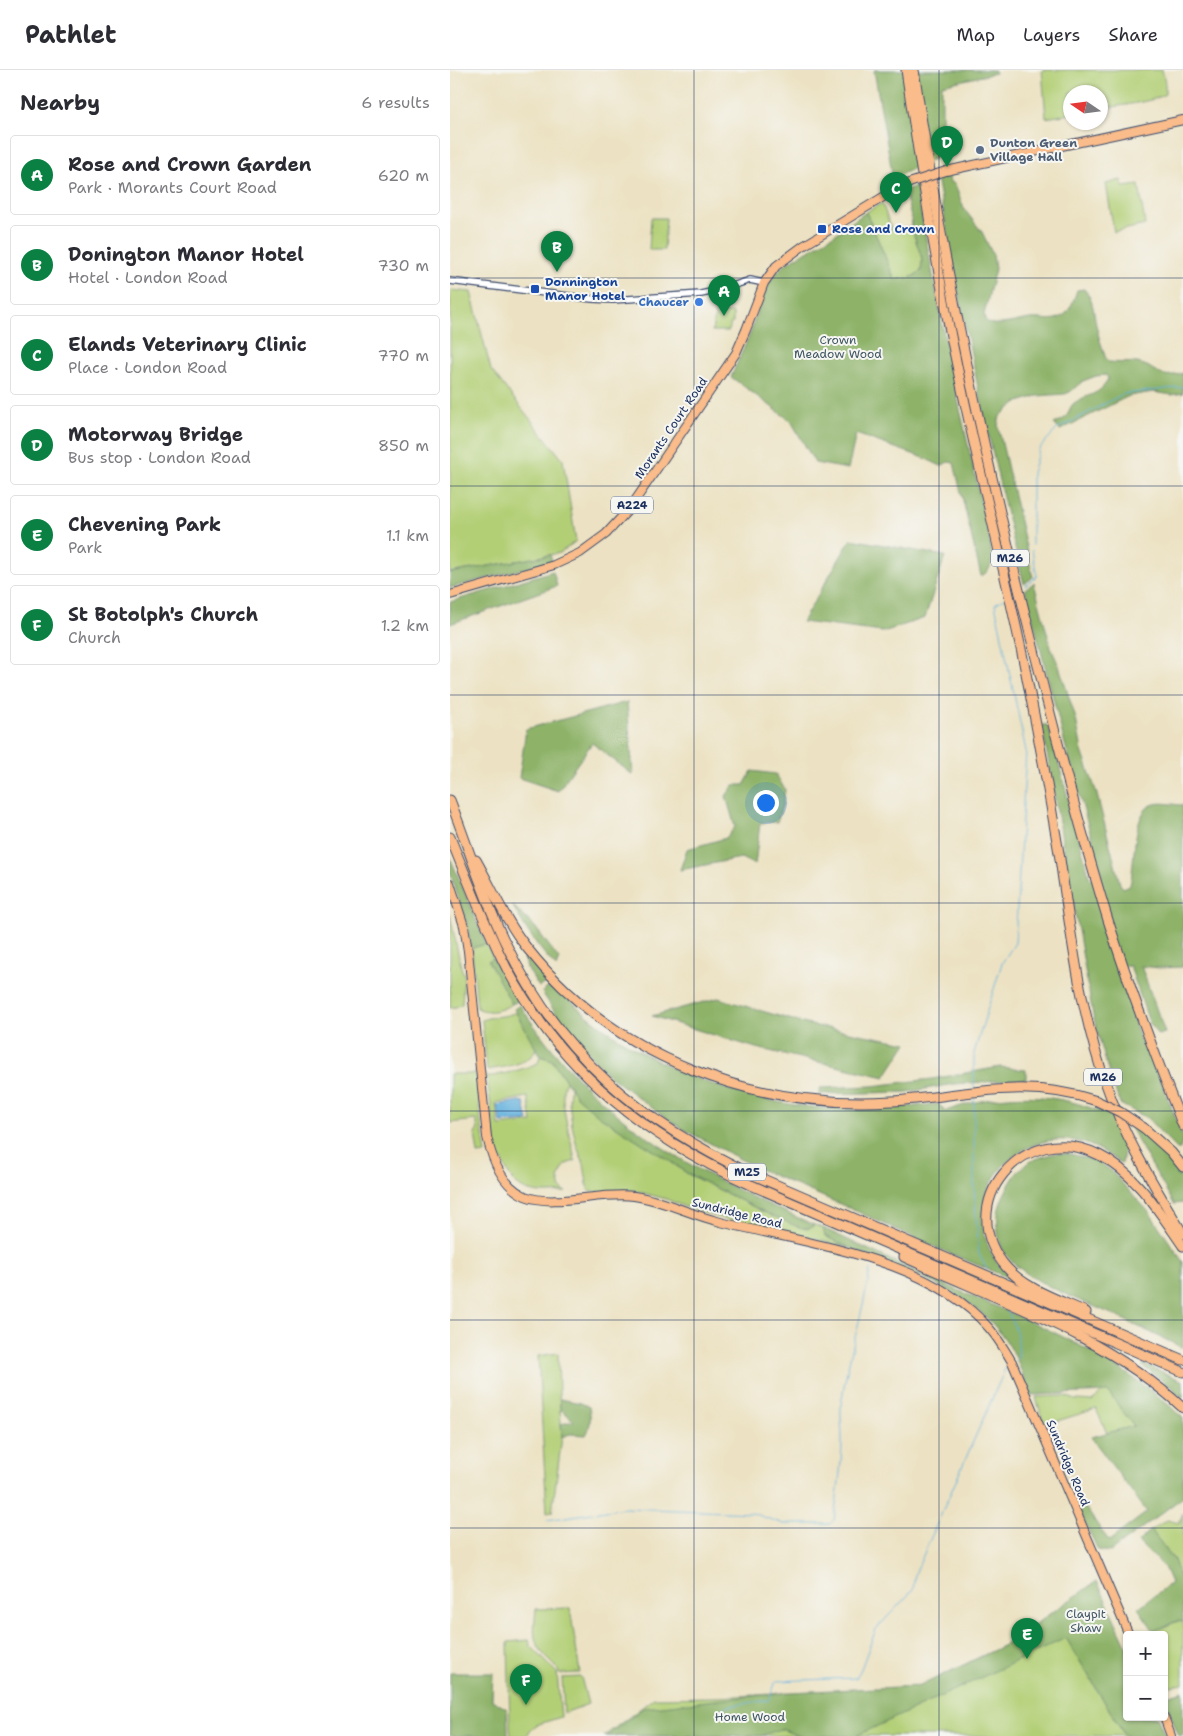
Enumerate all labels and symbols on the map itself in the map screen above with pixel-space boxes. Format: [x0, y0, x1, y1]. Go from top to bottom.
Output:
north arrow [1063, 85, 1108, 130]
pin: D [931, 126, 963, 167]
place label: Dunton Green Village Hall [990, 135, 1077, 165]
marker: Dunton Green Village Hall [974, 144, 986, 156]
pin: C [880, 172, 912, 213]
place label: Rose and Crown [832, 221, 934, 237]
marker: Rose and Crown [816, 223, 828, 235]
pin: B [541, 231, 573, 272]
place label: Donnington Manor Hotel [545, 274, 625, 304]
pin: A [708, 275, 740, 316]
marker: Donnington Manor Hotel [529, 283, 541, 295]
place label: Chaucer [638, 294, 690, 310]
marker: Chaucer [693, 296, 705, 308]
park label: Crown Meadow Wood [794, 332, 882, 362]
street label: Morants Court Road [631, 374, 711, 482]
road number: A224 [611, 496, 653, 514]
road number: M26 [991, 549, 1029, 566]
your location [753, 790, 779, 816]
road number: M26 [1084, 1069, 1122, 1086]
road number: M25 [728, 1164, 766, 1180]
street label: Sundridge Road [690, 1194, 784, 1232]
street label: Sundridge Road [1043, 1417, 1094, 1509]
park label: Claypit Shaw [1066, 1606, 1106, 1636]
pin: E [1011, 1618, 1043, 1659]
pin: F [510, 1664, 542, 1705]
park label: Home Wood [715, 1709, 786, 1725]

